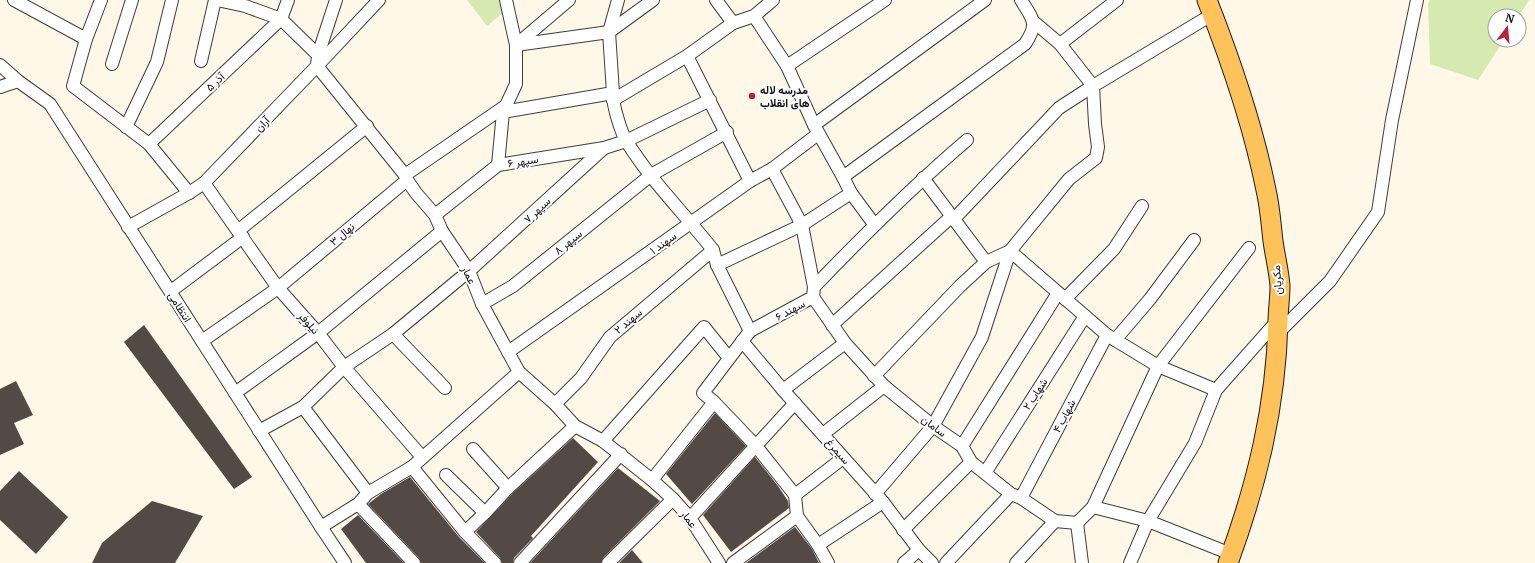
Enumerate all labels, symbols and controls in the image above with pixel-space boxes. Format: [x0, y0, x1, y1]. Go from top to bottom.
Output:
north arrow [1487, 8, 1527, 48]
text: N [1504, 10, 1516, 26]
street label: آذر ۵ [203, 69, 228, 94]
place label: مدرسه لاله های انقلاب [760, 83, 810, 110]
marker: مدرسه لاله های انقلاب [747, 91, 757, 101]
street label: آران [252, 112, 273, 134]
street label: سپهر ۶ [507, 152, 540, 171]
street label: سپهر ۷ [520, 194, 554, 227]
street label: نهال ۳ [327, 220, 357, 248]
street label: سپهر ۸ [551, 226, 586, 258]
street label: سهند ۱ [647, 229, 679, 257]
street label: عمار [458, 263, 480, 287]
street label: مکریان [1269, 265, 1285, 295]
street label: انتظامی [165, 289, 195, 325]
street label: سهند ۶ [773, 296, 808, 324]
street label: سهند ۲ [611, 305, 645, 337]
street label: نیلوفر [295, 308, 322, 337]
street label: شهاب ۲ [1020, 375, 1051, 413]
street label: شهاب ۴ [1049, 397, 1079, 435]
street label: سامان [919, 412, 950, 440]
street label: سیمرغ [822, 435, 853, 468]
street label: عمار [677, 507, 700, 531]

